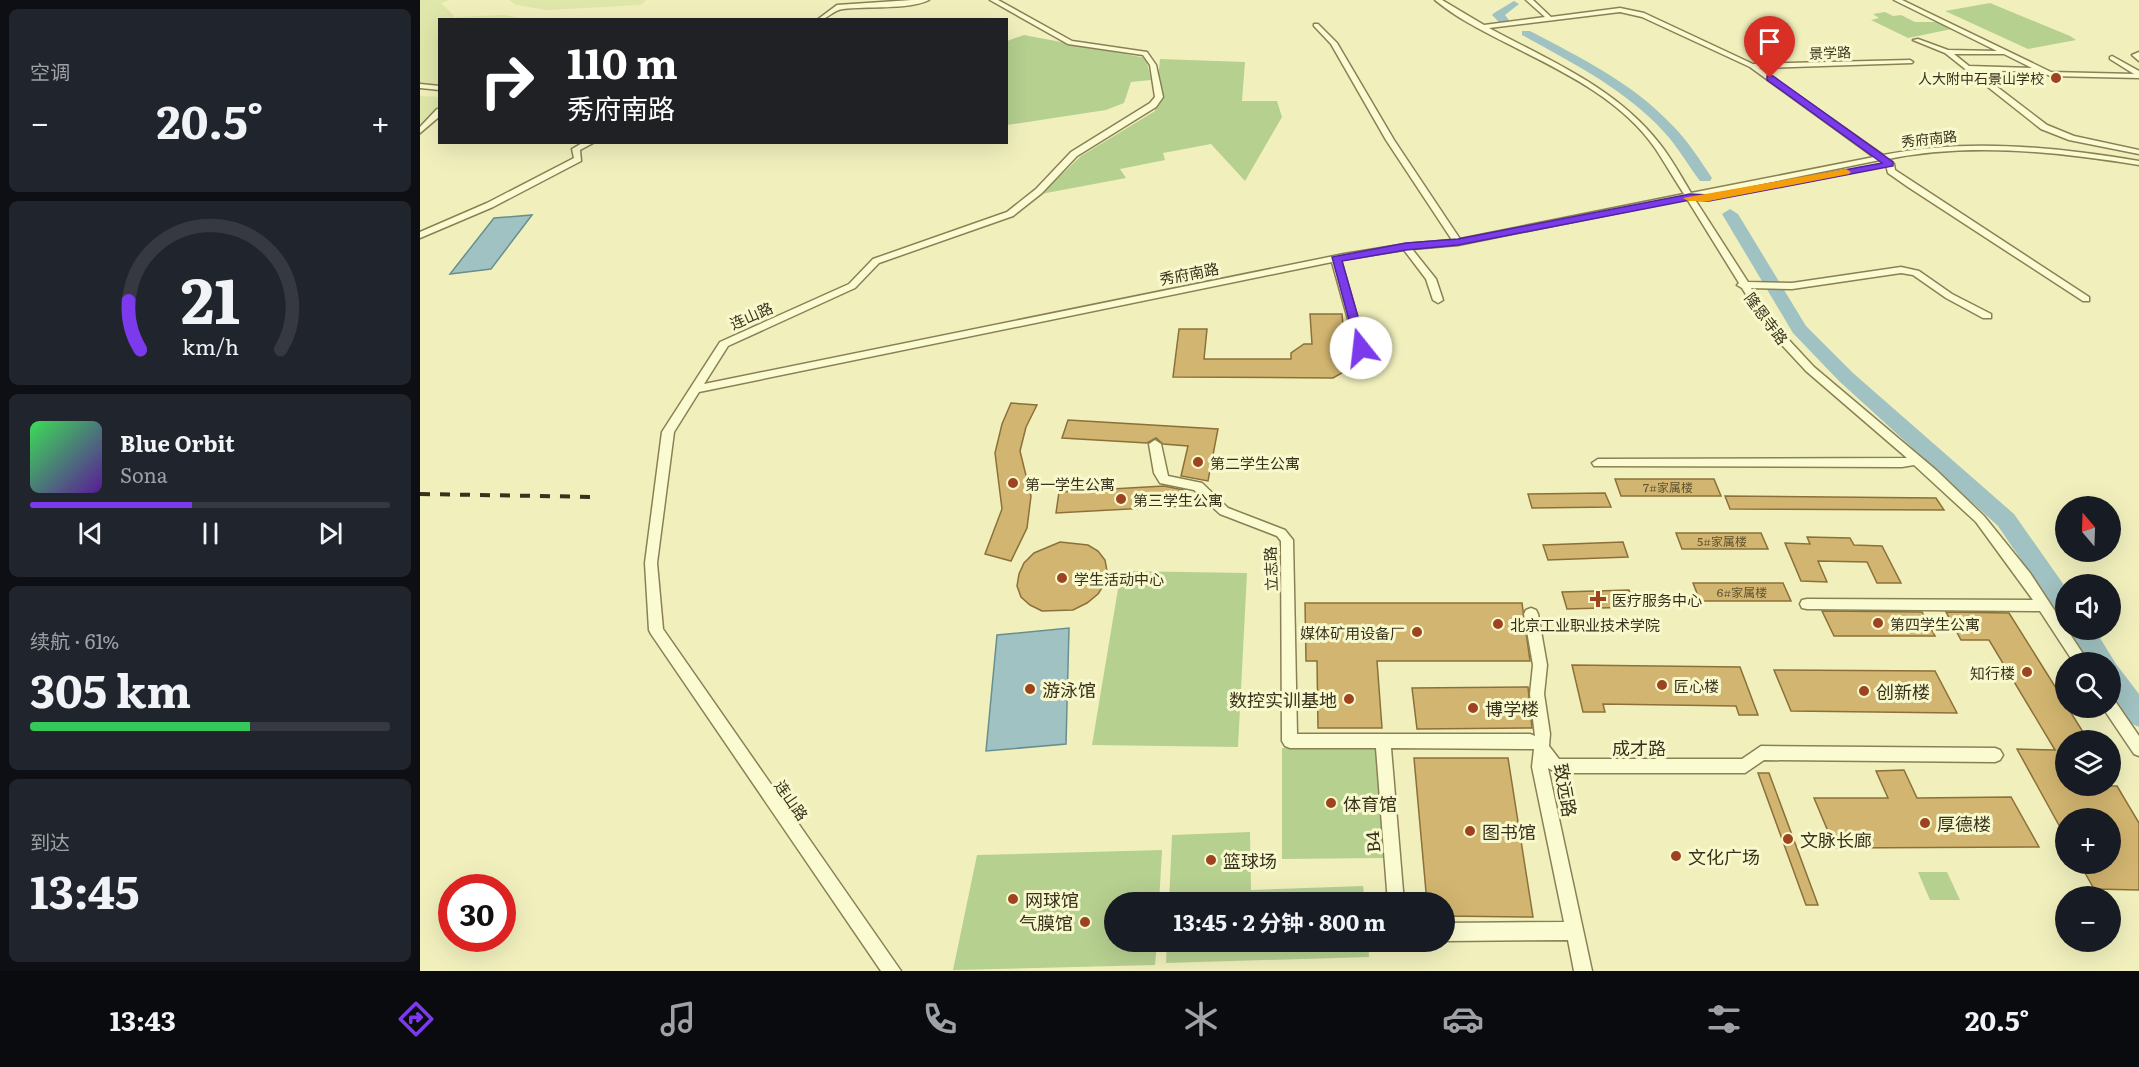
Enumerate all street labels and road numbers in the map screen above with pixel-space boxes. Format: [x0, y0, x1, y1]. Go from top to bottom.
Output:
street label: 景学路 [1809, 41, 1851, 63]
street label: 秀府南路 [1900, 125, 1958, 151]
street label: 秀府南路 [1157, 256, 1221, 290]
street label: 隆恩寺路 [1740, 287, 1794, 349]
street label: 连山路 [726, 295, 776, 335]
street label: 立志路 [1258, 546, 1282, 592]
street label: 成才路 [1612, 734, 1666, 761]
street label: 致远路 [1548, 761, 1584, 819]
street label: 连山路 [770, 775, 814, 825]
street label: B4 [1358, 830, 1386, 854]

